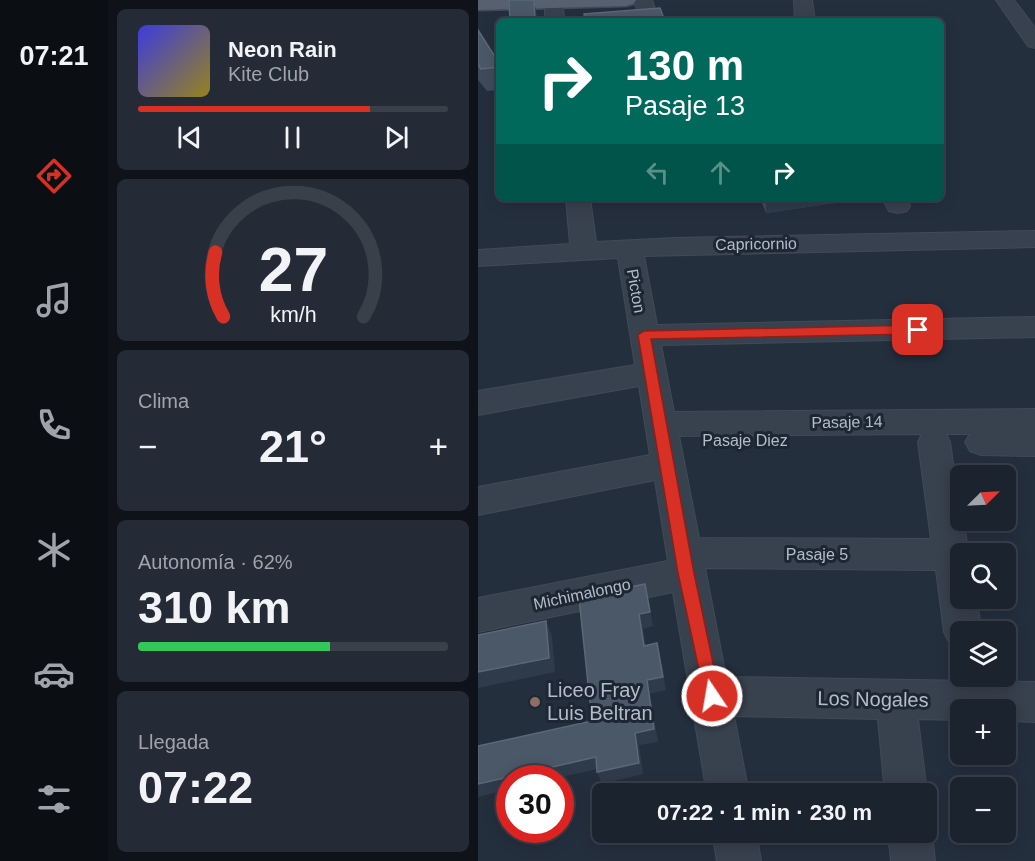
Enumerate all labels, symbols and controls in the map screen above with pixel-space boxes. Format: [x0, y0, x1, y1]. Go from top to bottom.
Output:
text: Neon Rain [228, 37, 337, 62]
text: 07:21 [19, 41, 89, 71]
icon: right [526, 42, 604, 120]
text: 130 m [625, 42, 744, 89]
text: Kite Club [228, 63, 309, 85]
text: Pasaje 13 [625, 91, 745, 121]
icon: previous [173, 121, 206, 154]
icon: pause [276, 121, 309, 154]
icon: next [380, 121, 413, 154]
icon: directions [33, 155, 75, 197]
icon: left [641, 156, 674, 189]
icon: ahead [704, 156, 737, 189]
icon: right [767, 156, 800, 189]
text: 27 [258, 235, 328, 304]
street label: Capricornio [715, 235, 797, 253]
street label: Picton [624, 268, 648, 314]
icon: music [33, 279, 75, 321]
text: km/h [270, 304, 316, 328]
pin [892, 304, 943, 355]
icon: arrive [901, 313, 934, 346]
text: Clima [138, 390, 189, 412]
icon: phone [33, 404, 75, 446]
street label: Pasaje 14 [811, 413, 883, 431]
text: 21° [259, 421, 327, 472]
text: − [138, 428, 157, 465]
text: + [429, 428, 448, 465]
street label: Pasaje Diez [702, 432, 788, 449]
north arrow [950, 465, 1016, 531]
map controls [950, 465, 1016, 843]
icon: climate [33, 529, 75, 571]
button: search [950, 543, 1016, 609]
street label: Pasaje 5 [786, 546, 848, 563]
text: Autonomía · 62% [138, 551, 293, 573]
street label: Michimalongo [532, 575, 632, 613]
text: 310 km [138, 582, 291, 633]
button: layers [950, 621, 1016, 687]
icon: car [33, 653, 75, 695]
position arrow [680, 664, 744, 728]
place label: Liceo Fray Luis Beltran [547, 679, 653, 724]
street label: Los Nogales [817, 687, 929, 711]
marker: Liceo Fray Luis Beltran [528, 695, 542, 709]
button: + [950, 699, 1016, 765]
text: Llegada [138, 731, 209, 753]
text: 07:22 [138, 762, 253, 813]
speed limit sign: 30 [496, 765, 574, 843]
button: − [950, 777, 1016, 843]
icon: filters [33, 778, 75, 820]
text: 07:22 · 1 min · 230 m [657, 800, 872, 825]

